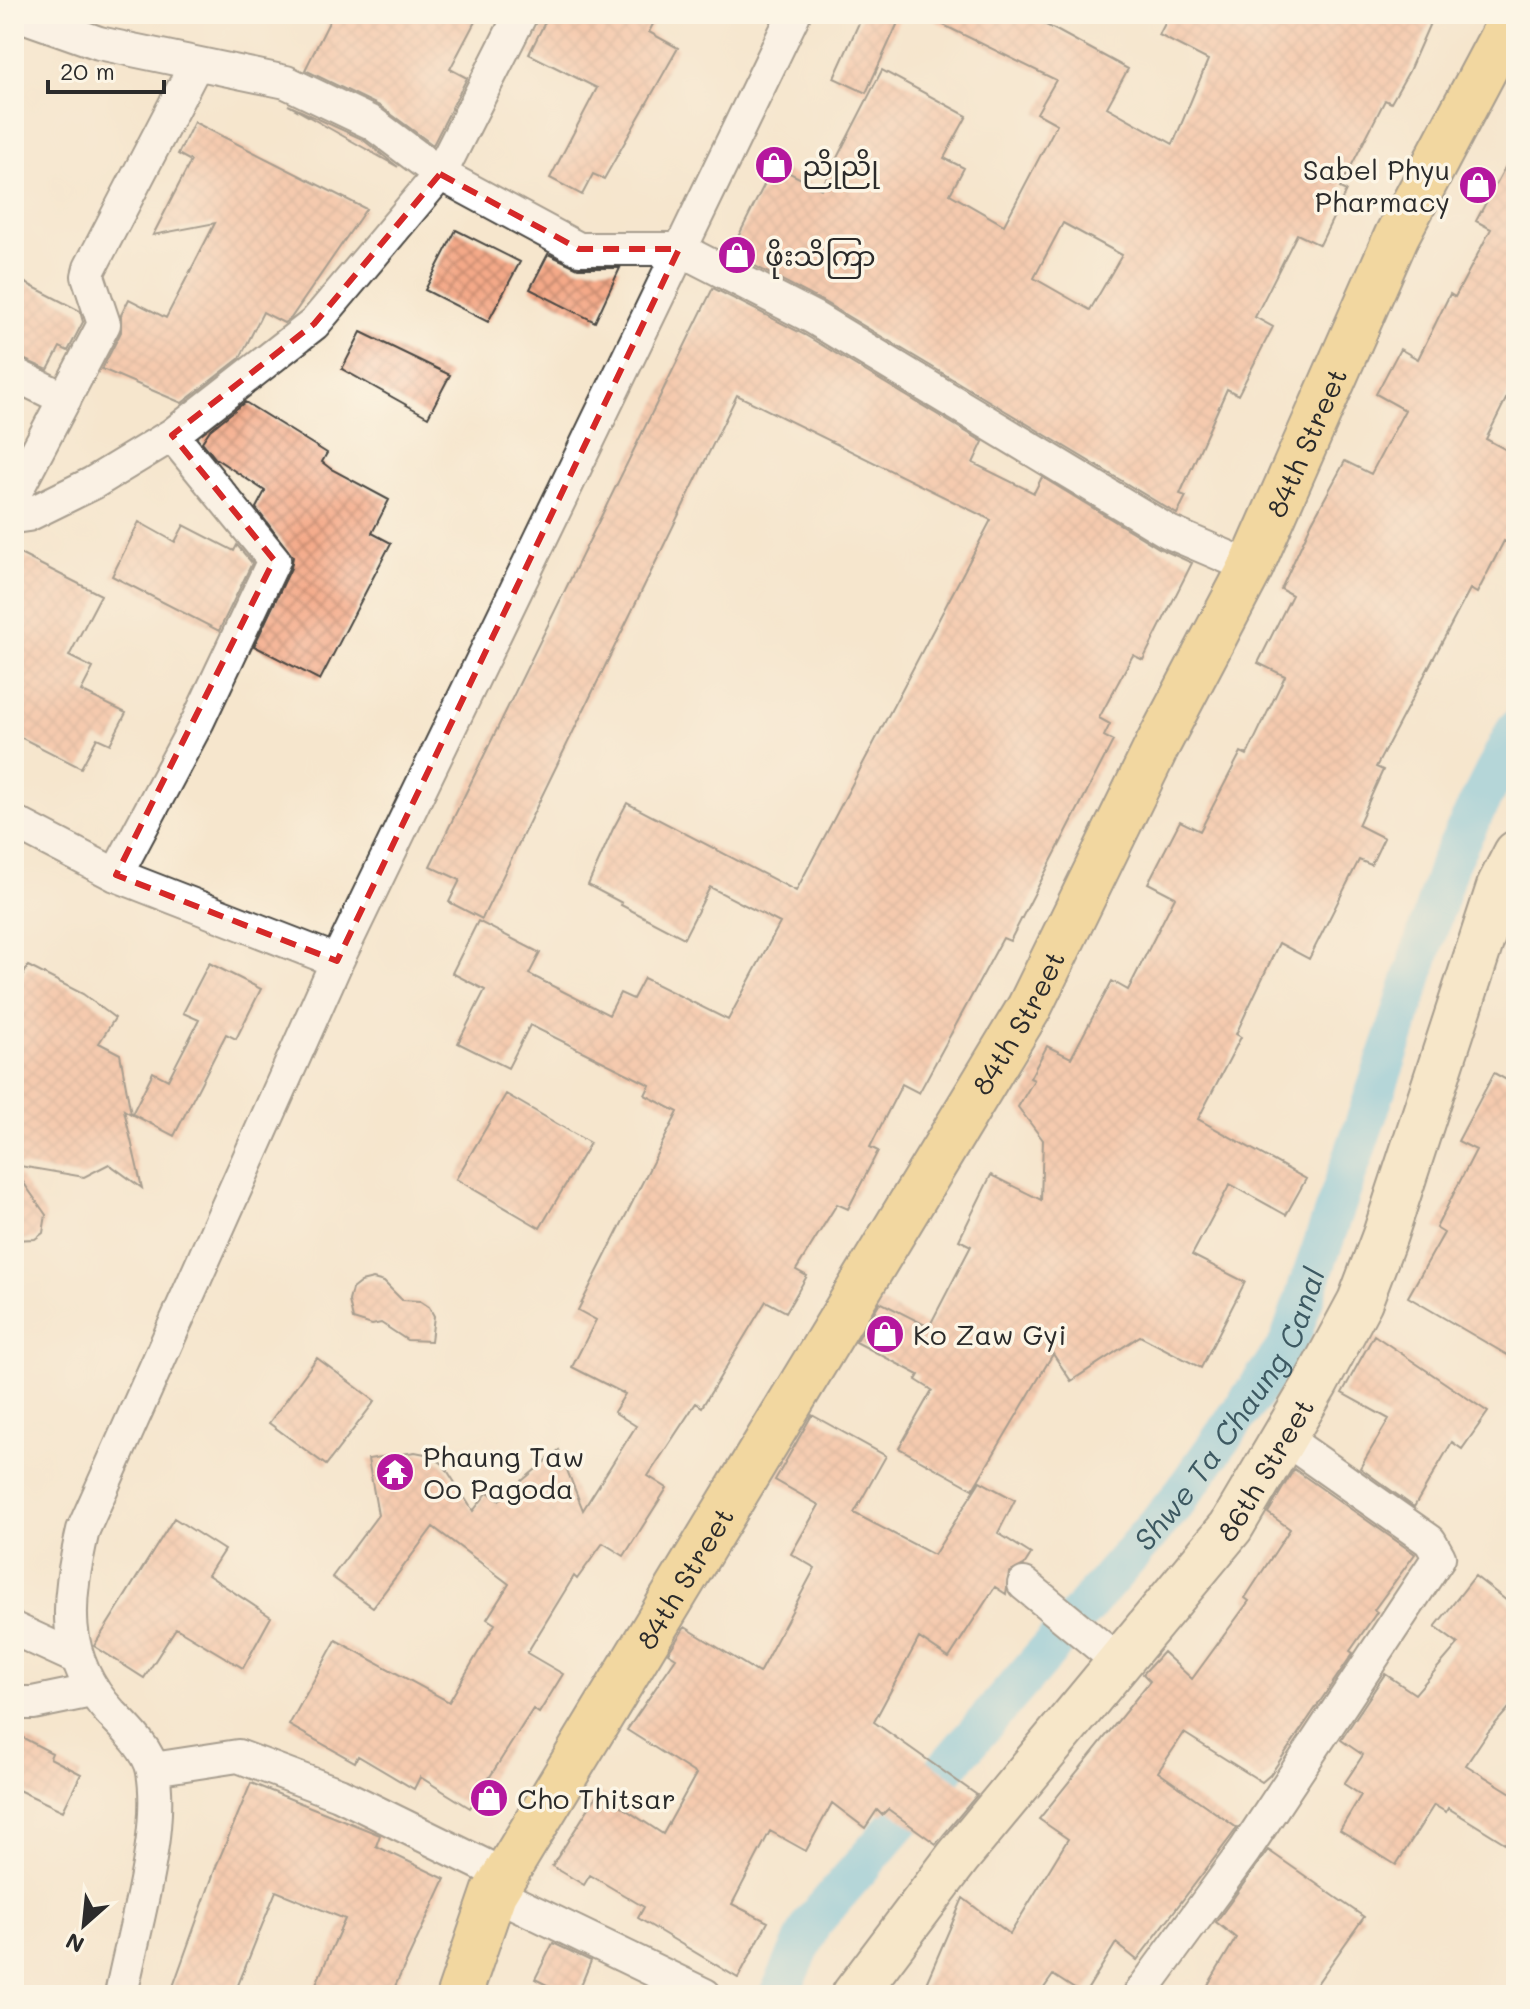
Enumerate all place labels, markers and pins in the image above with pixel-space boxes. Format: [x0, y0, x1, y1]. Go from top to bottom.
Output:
shop icon: ညိုညို [753, 144, 795, 186]
place label: ညိုညို [802, 147, 880, 189]
place label: Sabel Phyu Pharmacy [1303, 151, 1450, 219]
shop icon: Sabel Phyu Pharmacy [1457, 164, 1499, 206]
shop icon: ဖိုးသိကြာ [716, 234, 758, 276]
place label: ဖိုးသိကြာ [765, 237, 876, 279]
shop icon: Ko Zaw Gyi [864, 1313, 906, 1355]
place label: Ko Zaw Gyi [913, 1316, 1066, 1352]
place label: Phaung Taw Oo Pagoda [423, 1438, 584, 1506]
temple icon: Phaung Taw Oo Pagoda [374, 1451, 416, 1493]
shop icon: Cho Thitsar [468, 1777, 510, 1819]
place label: Cho Thitsar [517, 1780, 676, 1816]

